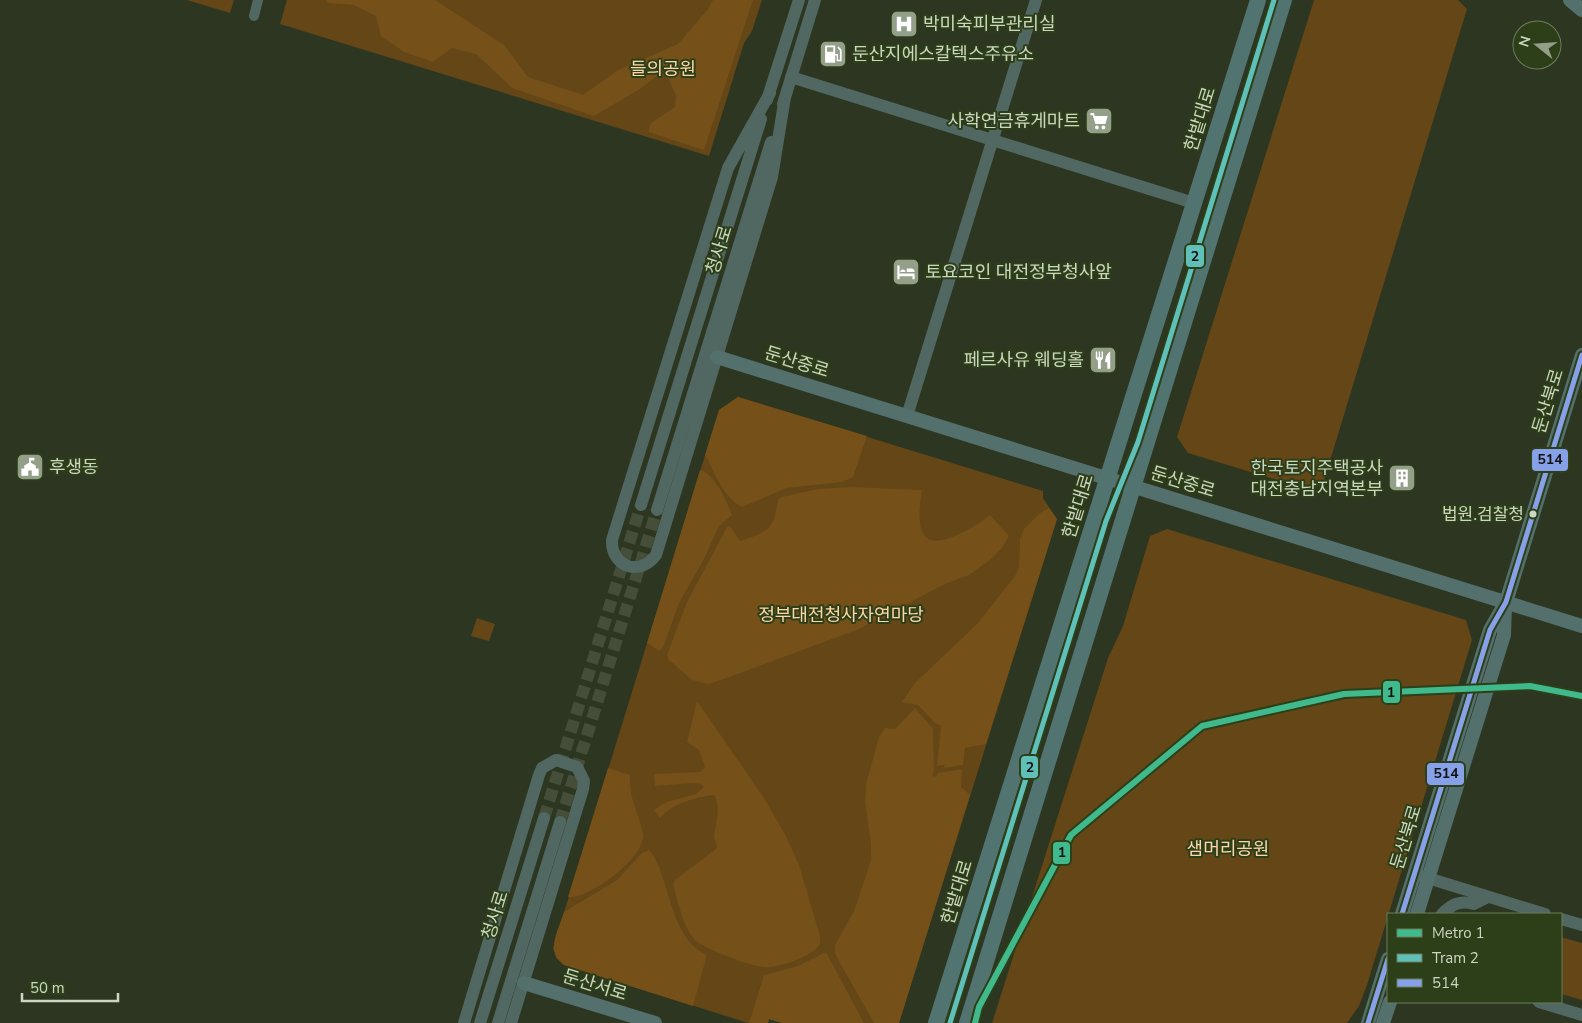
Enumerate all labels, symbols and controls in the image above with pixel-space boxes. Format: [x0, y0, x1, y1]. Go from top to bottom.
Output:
hospital icon: 박미숙피부관리실 [889, 9, 919, 39]
place label: 박미숙피부관리실 [923, 12, 1055, 36]
north arrow [1512, 20, 1562, 70]
text: N [1514, 34, 1536, 49]
fuel station icon: 둔산지에스칼텍스주유소 [818, 39, 848, 69]
place label: 둔산지에스칼텍스주유소 [852, 42, 1034, 66]
park label: 들의공원 [630, 57, 696, 81]
street label: 한밭대로 [1179, 84, 1221, 154]
supermarket icon: 사학연금휴게마트 [1084, 106, 1114, 136]
place label: 사학연금휴게마트 [948, 109, 1080, 133]
street label: 청사로 [700, 223, 738, 277]
line badge: 2 [1185, 244, 1205, 268]
text: 2 [1191, 247, 1199, 266]
hotel icon: 토요코인 대전정부청사앞 [891, 257, 921, 287]
place label: 토요코인 대전정부청사앞 [925, 260, 1112, 284]
street label: 둔산중로 [762, 341, 832, 383]
restaurant icon: 페르사유 웨딩홀 [1088, 345, 1118, 375]
place label: 페르사유 웨딩홀 [963, 348, 1084, 372]
street label: 둔산북로 [1527, 366, 1569, 436]
line badge: 514 [1531, 448, 1569, 472]
text: 514 [1537, 450, 1563, 469]
public building icon: 후생동 [15, 452, 45, 482]
place label: 후생동 [49, 455, 99, 479]
place label: 한국토지주택공사 대전충남지역본부 [1251, 456, 1383, 501]
street label: 둔산중로 [1148, 461, 1218, 503]
building icon: 한국토지주택공사 대전충남지역본부 [1387, 463, 1417, 493]
street label: 한밭대로 [1057, 471, 1099, 541]
place label: 법원.검찰청 [1442, 503, 1524, 526]
marker: 법원.검찰청 [1528, 509, 1538, 519]
park label: 정부대전청사자연마당 [758, 603, 924, 627]
line badge: 1 [1382, 680, 1401, 704]
text: 1 [1387, 683, 1395, 702]
line badge: 2 [1020, 755, 1039, 779]
text: 2 [1026, 758, 1034, 777]
line badge: 514 [1426, 762, 1465, 786]
text: 514 [1433, 764, 1459, 783]
street label: 둔산북로 [1385, 802, 1427, 872]
park label: 샘머리공원 [1187, 837, 1269, 861]
line badge: 1 [1052, 841, 1071, 865]
text: 1 [1058, 843, 1066, 862]
street label: 한밭대로 [936, 857, 978, 927]
street label: 청사로 [476, 888, 514, 942]
legend [1387, 913, 1562, 1003]
text: Metro 1 [1432, 923, 1485, 943]
text: Tram 2 [1432, 948, 1479, 968]
street label: 둔산서로 [560, 964, 630, 1006]
scale bar [22, 970, 119, 1002]
text: 514 [1432, 973, 1459, 993]
text: 50 m [30, 978, 65, 998]

